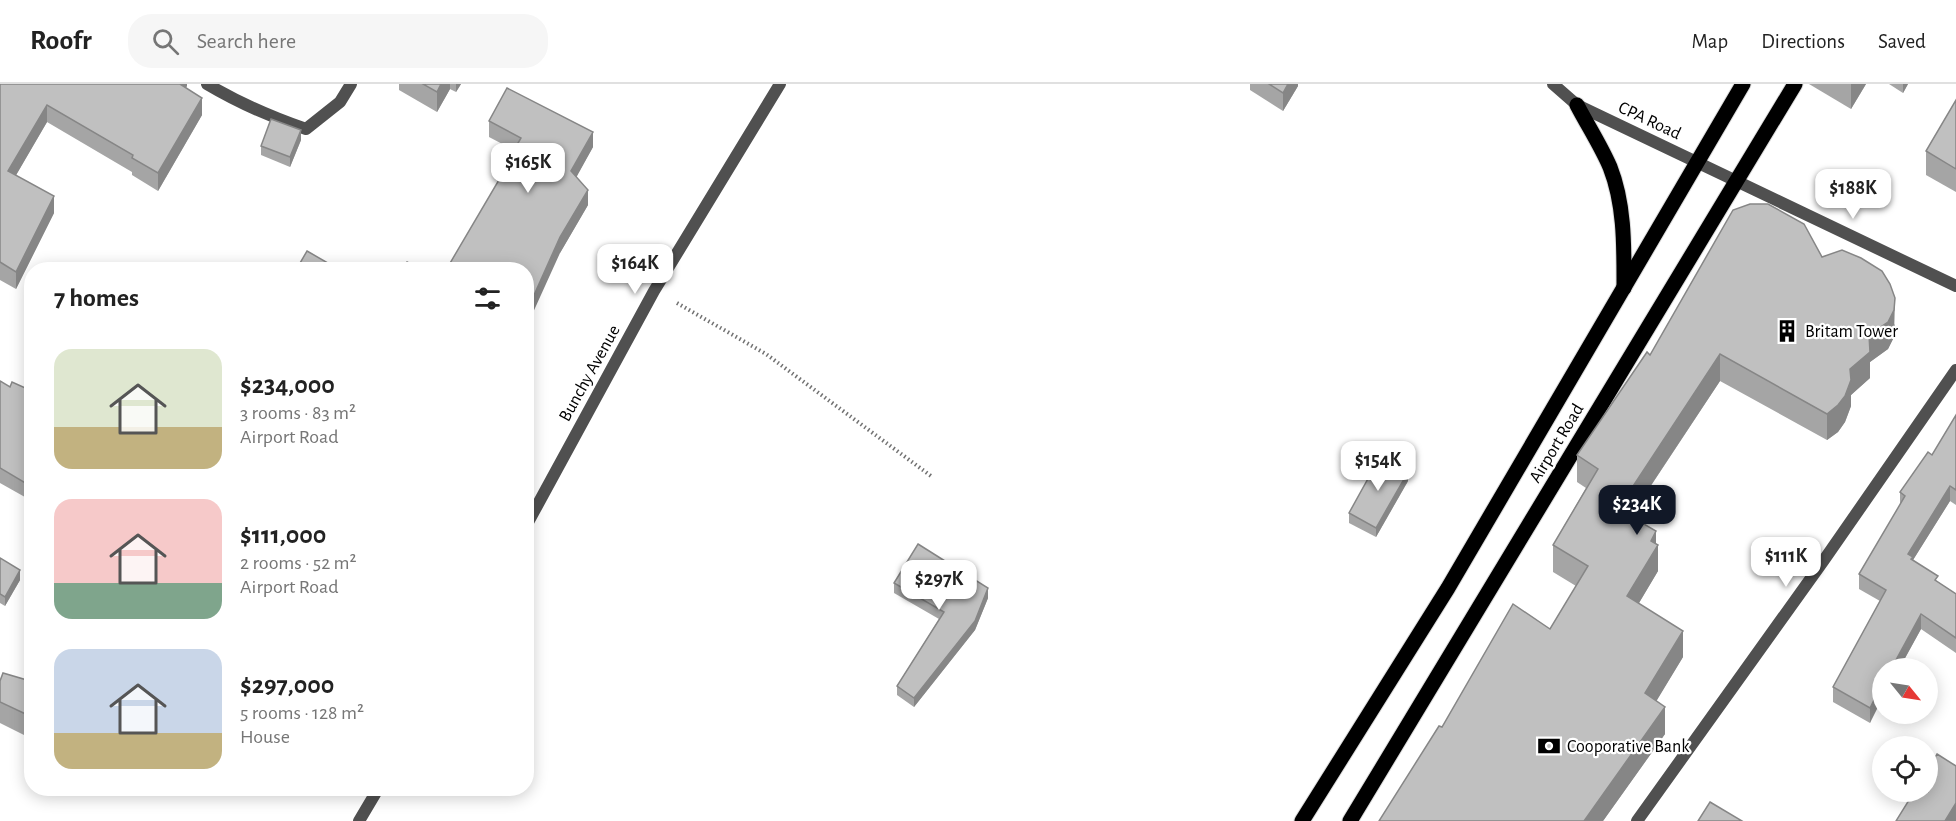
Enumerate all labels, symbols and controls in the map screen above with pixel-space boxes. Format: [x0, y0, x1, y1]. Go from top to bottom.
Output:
search box [128, 14, 548, 68]
icon: search [149, 25, 182, 58]
text: Roofr [30, 27, 92, 55]
text: Search here [197, 30, 296, 52]
text: Map [1692, 31, 1728, 52]
text: Directions [1761, 31, 1845, 52]
text: Saved [1878, 31, 1926, 52]
street label: CPA Road [1615, 99, 1684, 143]
pin: $165K [486, 143, 570, 194]
text: $165K [505, 152, 551, 172]
pin: $188K [1811, 169, 1895, 220]
text: $188K [1829, 178, 1877, 198]
pin: $164K [593, 244, 677, 295]
text: $164K [611, 253, 659, 273]
icon: filters [471, 282, 504, 315]
text: 7 homes [54, 285, 139, 311]
building icon: Britam Tower [1774, 318, 1800, 344]
street label: Bunchy Avenue [556, 322, 624, 425]
place label: Britam Tower [1805, 323, 1898, 341]
text: $234,000 [240, 372, 335, 398]
icon: home [102, 373, 174, 445]
street label: Airport Road [1526, 401, 1587, 486]
text: 3 rooms · 83 m² [240, 403, 356, 423]
text: Airport Road [240, 427, 339, 447]
pin: $154K [1336, 441, 1420, 492]
text: $154K [1355, 450, 1401, 470]
pin: $234K [1595, 485, 1679, 536]
text: $234K [1613, 494, 1661, 514]
text: $111,000 [240, 522, 326, 548]
icon: home [102, 523, 174, 595]
pin: $111K [1744, 537, 1828, 588]
text: $111K [1765, 546, 1807, 566]
text: 2 rooms · 52 m² [240, 553, 357, 573]
pin: $297K [897, 560, 981, 611]
text: $297K [915, 569, 963, 589]
text: Airport Road [240, 577, 339, 597]
north arrow [1872, 658, 1938, 724]
map controls [1872, 658, 1938, 802]
text: $297,000 [240, 672, 334, 698]
icon: home [102, 673, 174, 745]
text: 5 rooms · 128 m² [240, 703, 364, 723]
text: House [240, 727, 290, 747]
bank icon: Cooporative Bank [1536, 733, 1562, 759]
button: locate [1872, 736, 1938, 802]
place label: Cooporative Bank [1567, 738, 1690, 756]

